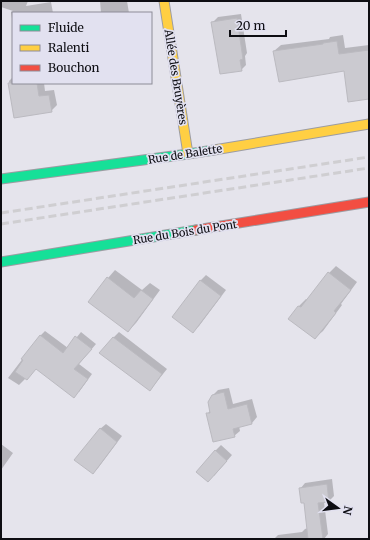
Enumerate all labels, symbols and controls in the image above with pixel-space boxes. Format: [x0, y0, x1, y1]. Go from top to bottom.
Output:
legend [12, 12, 152, 84]
scale bar [230, 12, 286, 38]
text: 20 m [236, 18, 265, 33]
text: Fluide [48, 20, 84, 35]
street label: Allée des Bruyères [161, 27, 190, 126]
text: Ralenti [48, 40, 89, 55]
text: Bouchon [48, 60, 100, 75]
street label: Rue de Balette [147, 141, 223, 167]
street label: Rue du Bois du Pont [132, 217, 239, 247]
north arrow [318, 488, 358, 528]
text: N [340, 505, 356, 517]

